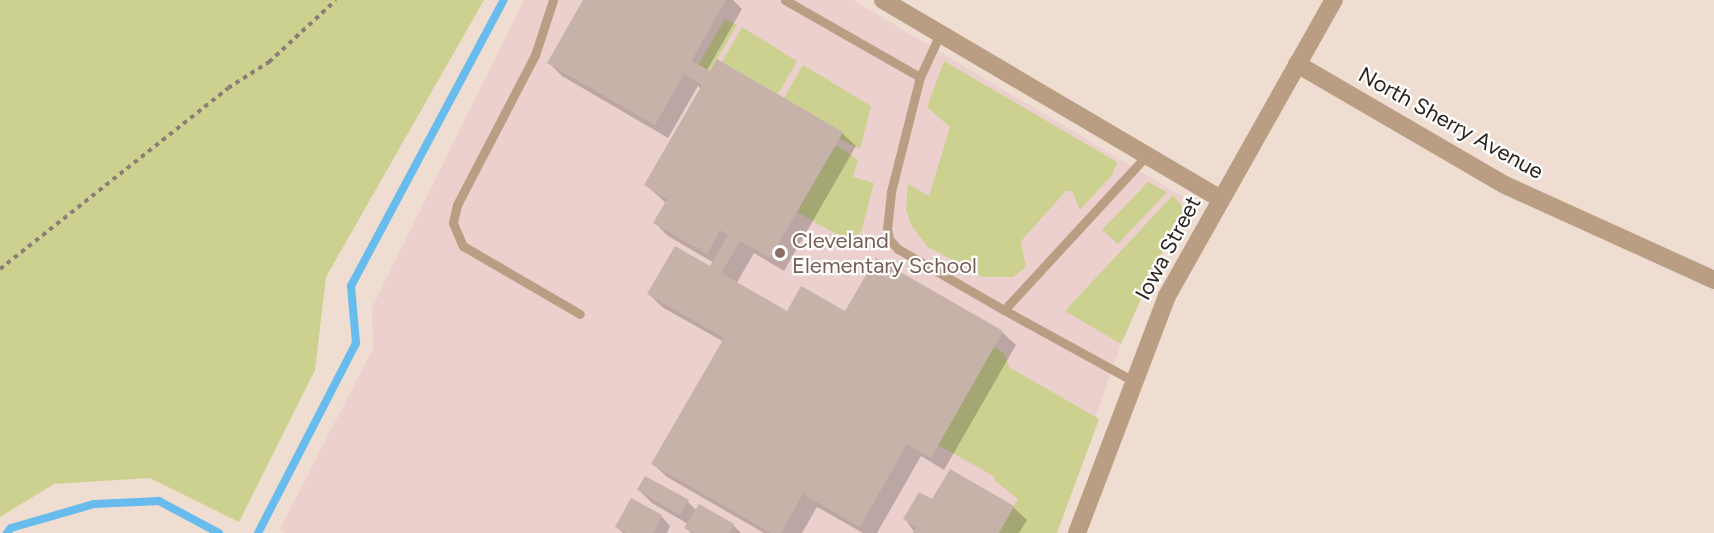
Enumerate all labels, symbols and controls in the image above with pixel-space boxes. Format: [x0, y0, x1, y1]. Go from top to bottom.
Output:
street label: North Sherry Avenue [1354, 61, 1548, 185]
street label: Iowa Street [1130, 192, 1206, 304]
place label: Cleveland Elementary School [792, 227, 977, 278]
marker: Cleveland Elementary School [773, 246, 787, 260]

